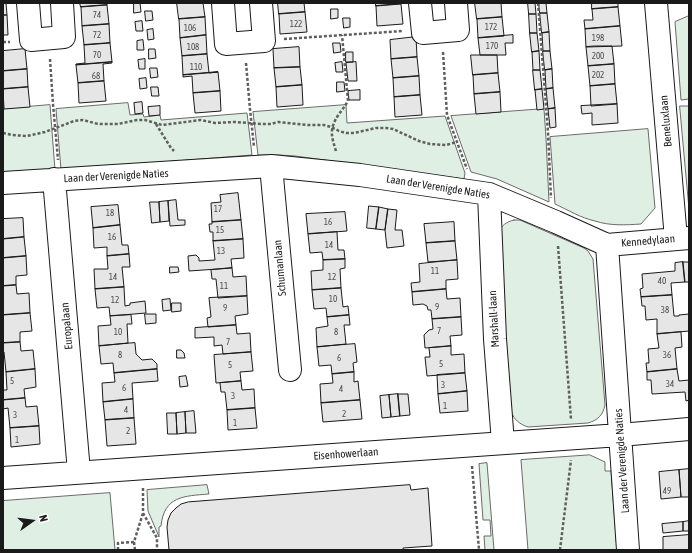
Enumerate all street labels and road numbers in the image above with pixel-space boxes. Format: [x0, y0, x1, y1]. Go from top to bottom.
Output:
street label: Beneluxlaan [657, 95, 675, 147]
street label: Laan der Verenigde Naties [63, 167, 169, 185]
street label: Laan der Verenigde Naties [385, 172, 491, 202]
street label: Kennedylaan [621, 232, 675, 250]
street label: Schumanlaan [271, 239, 289, 297]
street label: Marshall-laan [486, 290, 502, 348]
street label: Europalaan [58, 302, 76, 350]
street label: Laan der Verenigde Naties [612, 408, 632, 514]
street label: Eisenhowerlaan [313, 445, 379, 463]

